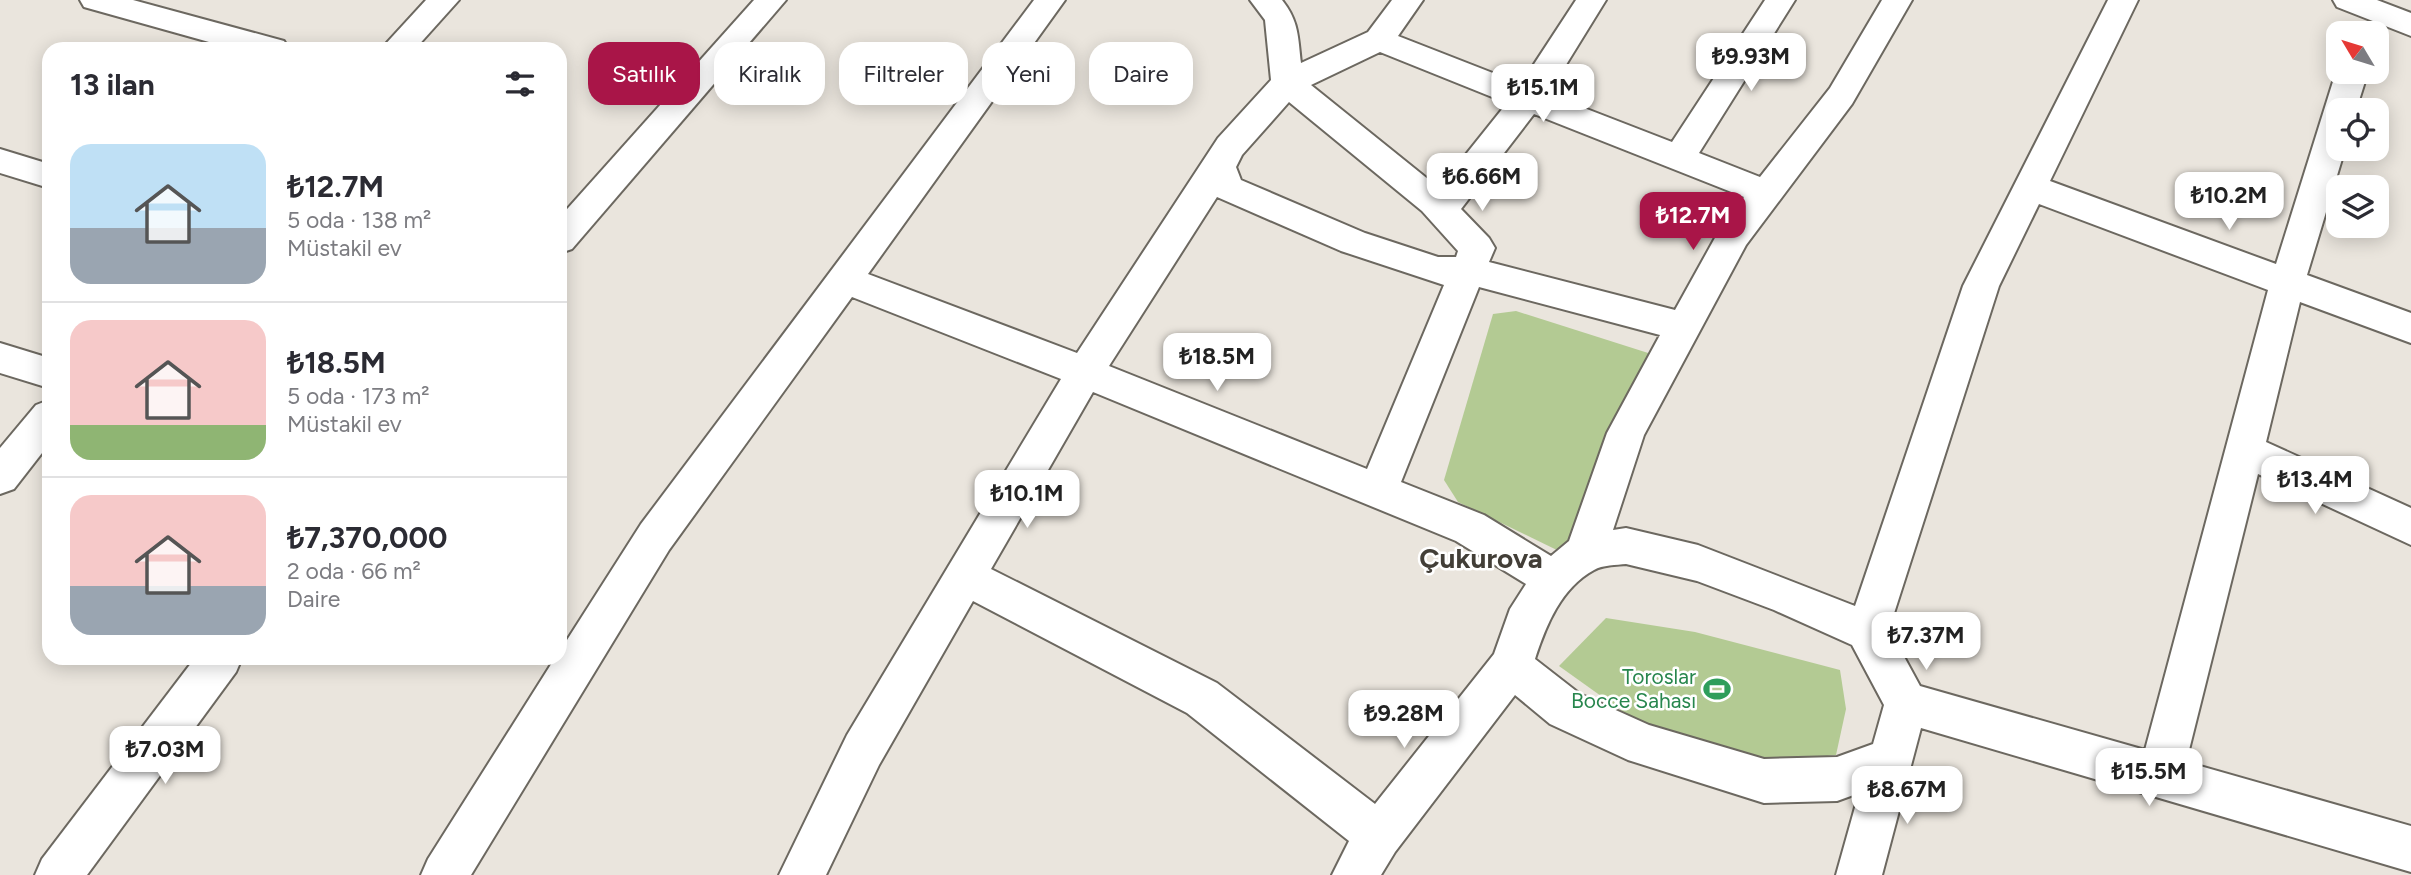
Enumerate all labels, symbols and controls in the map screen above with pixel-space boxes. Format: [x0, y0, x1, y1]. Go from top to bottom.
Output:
north arrow [2326, 21, 2389, 84]
map controls [2326, 21, 2389, 238]
pin: ₺9.93M [1694, 34, 1808, 93]
chip: Satılık [588, 42, 700, 105]
chip: Kiralık [714, 42, 825, 105]
chip: Filtreler [839, 42, 968, 105]
chip: Yeni [982, 42, 1075, 105]
chip: Daire [1089, 42, 1193, 105]
text: ₺9.93M [1712, 42, 1790, 70]
pin: ₺15.1M [1486, 64, 1600, 124]
icon: filters [501, 65, 539, 103]
text: 13 ilan [70, 66, 155, 103]
text: ₺15.1M [1507, 73, 1579, 101]
button: locate [2326, 98, 2389, 161]
pin: ₺6.66M [1425, 154, 1539, 213]
text: ₺6.66M [1443, 162, 1521, 190]
text: ₺12.7M [287, 168, 384, 205]
icon: home [126, 172, 210, 256]
pin: ₺10.2M [2172, 173, 2286, 232]
button: layers [2326, 175, 2389, 238]
text: ₺10.2M [2191, 181, 2267, 209]
pin: ₺12.7M [1636, 192, 1750, 252]
text: ₺12.7M [1656, 201, 1730, 229]
text: 5 oda · 138 m² [287, 206, 431, 234]
text: Müstakil ev [287, 234, 402, 262]
pin: ₺18.5M [1160, 334, 1274, 393]
text: ₺18.5M [1179, 342, 1255, 370]
text: ₺18.5M [287, 344, 386, 381]
icon: home [126, 348, 210, 432]
text: 5 oda · 173 m² [287, 382, 430, 410]
text: Müstakil ev [287, 410, 402, 438]
pin: ₺13.4M [2258, 456, 2372, 516]
text: ₺13.4M [2277, 465, 2353, 493]
pin: ₺10.1M [970, 470, 1084, 530]
text: ₺10.1M [991, 479, 1063, 507]
text: ₺7,370,000 [287, 519, 447, 556]
icon: home [126, 523, 210, 607]
district label: Çukurova [1419, 541, 1543, 575]
text: 2 oda · 66 m² [287, 557, 421, 585]
text: Daire [287, 585, 340, 613]
pin: ₺7.37M [1869, 612, 1983, 672]
text: ₺7.37M [1888, 621, 1964, 649]
place label: Toroslar Bocce Sahası [1571, 664, 1696, 713]
sports icon: Toroslar Bocce Sahası [1702, 674, 1732, 704]
pin: ₺9.28M [1347, 690, 1461, 750]
text: ₺9.28M [1364, 699, 1444, 727]
pin: ₺7.03M [108, 726, 222, 786]
text: ₺7.03M [125, 735, 205, 763]
pin: ₺15.5M [2092, 748, 2206, 808]
text: ₺15.5M [2111, 757, 2187, 785]
pin: ₺8.67M [1850, 766, 1964, 826]
text: ₺8.67M [1868, 775, 1946, 803]

